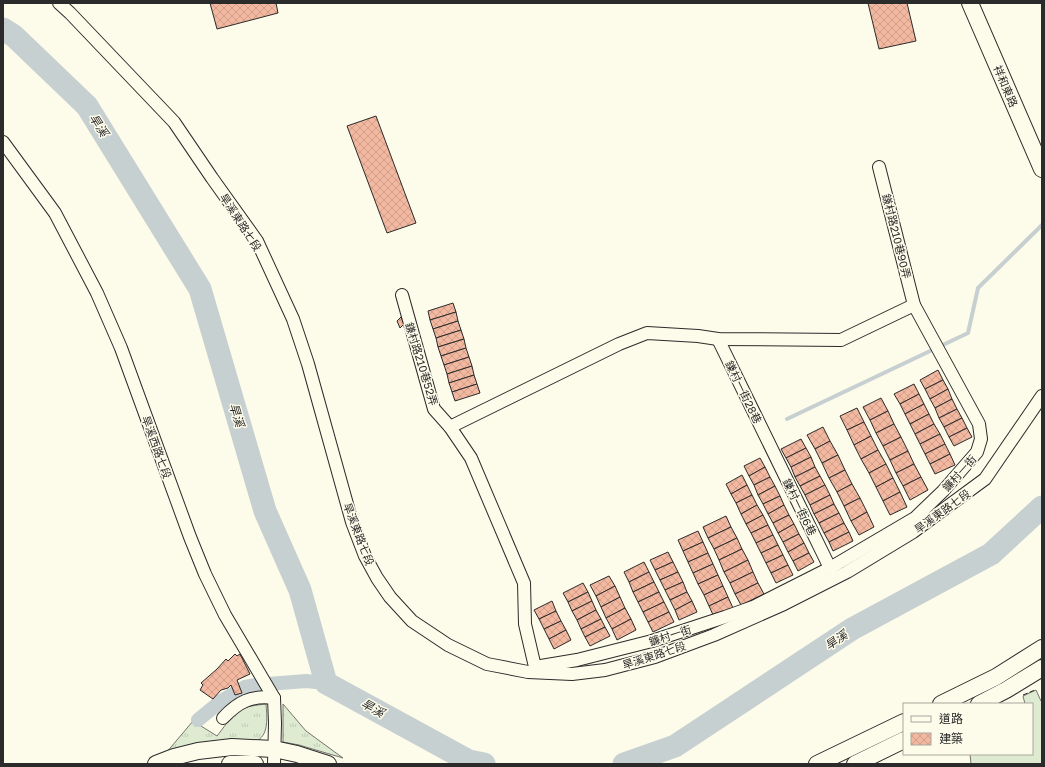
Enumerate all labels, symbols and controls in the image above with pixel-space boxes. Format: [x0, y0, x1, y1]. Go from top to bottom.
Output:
street label: 祥和東路 [991, 63, 1021, 109]
water label: 旱溪 [86, 111, 113, 141]
street label: 旱溪東路七段 [218, 191, 264, 253]
street label: 鎌村路210巷90弄 [880, 192, 914, 280]
street label: 鎌村路210巷52弄 [403, 321, 441, 407]
street label: 鎌村一街28巷 [723, 359, 765, 425]
water label: 旱溪 [226, 401, 248, 431]
street label: 旱溪西路七段 [140, 414, 174, 480]
street label: 鐮村一街 [939, 452, 979, 494]
street label: 鎌村一街6巷 [781, 476, 819, 538]
street label: 旱溪東路七段 [911, 486, 973, 536]
street label: 旱溪東路七段 [341, 501, 377, 567]
street label: 鐮村一街 [647, 622, 693, 648]
water label: 旱溪 [822, 626, 852, 653]
street label: 旱溪東路七段 [621, 639, 687, 671]
water label: 旱溪 [359, 696, 389, 721]
legend [903, 703, 1033, 755]
text: 道路 [939, 711, 963, 726]
text: 建築 [939, 731, 963, 746]

